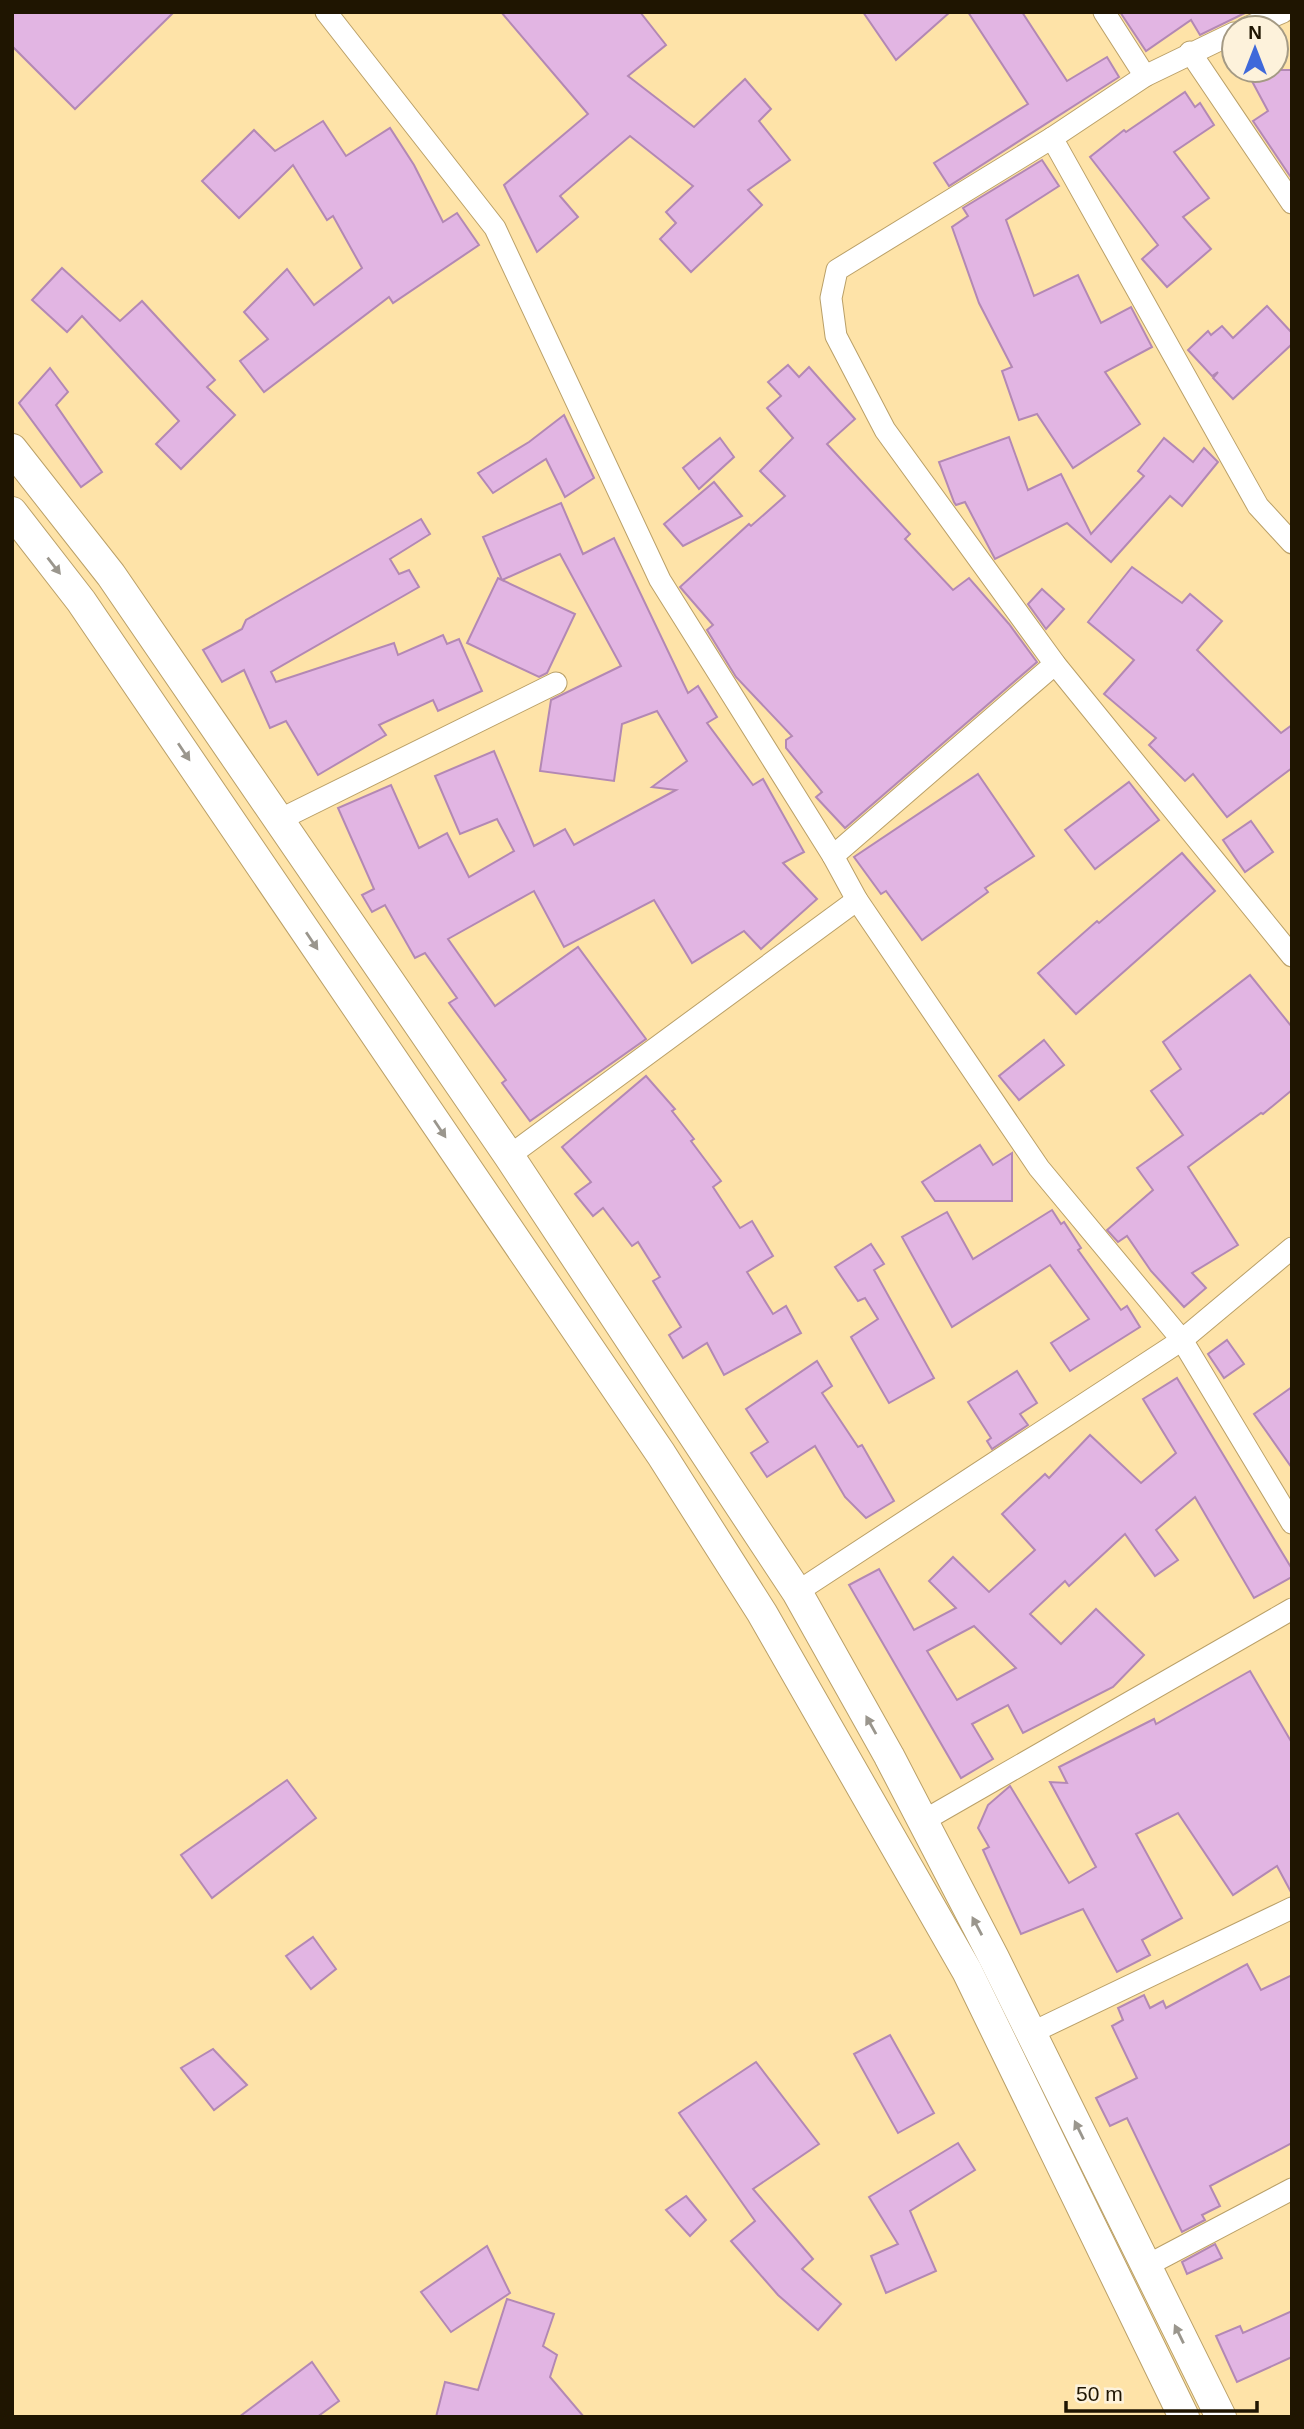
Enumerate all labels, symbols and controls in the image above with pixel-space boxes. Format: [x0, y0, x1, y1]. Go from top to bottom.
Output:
north arrow [1220, 14, 1290, 84]
text: N [1248, 22, 1262, 43]
one-way arrow [46, 557, 60, 575]
one-way arrow [177, 743, 190, 762]
one-way arrow [305, 931, 318, 950]
one-way arrow [433, 1120, 447, 1138]
one-way arrow [865, 1715, 877, 1734]
one-way arrow [972, 1916, 983, 1936]
one-way arrow [1073, 2120, 1084, 2140]
one-way arrow [1174, 2324, 1185, 2344]
scale bar [1066, 2370, 1257, 2414]
text: 50 m [1076, 2382, 1123, 2405]

